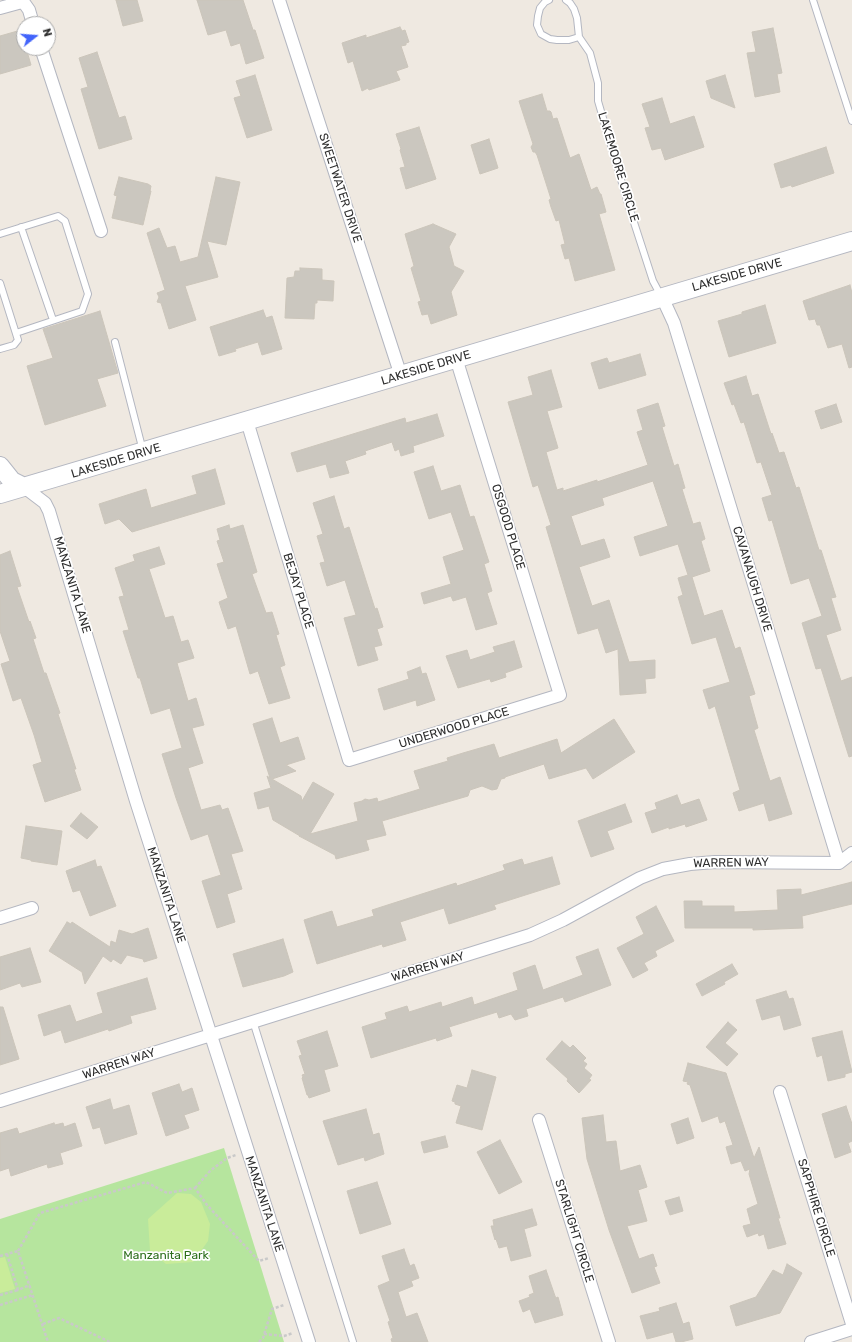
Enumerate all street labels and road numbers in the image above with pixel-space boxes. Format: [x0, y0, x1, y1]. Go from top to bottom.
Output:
street label: LAKEMOORE CIRCLE [594, 110, 642, 224]
street label: SWEETWATER DRIVE [315, 131, 365, 245]
street label: LAKESIDE DRIVE [690, 255, 784, 295]
street label: LAKESIDE DRIVE [379, 348, 473, 388]
street label: LAKESIDE DRIVE [69, 441, 163, 481]
street label: OSGOOD PLACE [488, 482, 528, 572]
street label: CAVANAUGH DRIVE [729, 525, 775, 633]
street label: MANZANITA LANE [50, 535, 94, 635]
street label: BEJAY PLACE [280, 551, 316, 631]
street label: UNDERWOOD PLACE [397, 704, 511, 752]
street label: MANZANITA LANE [144, 845, 188, 945]
street label: WARREN WAY [693, 855, 769, 871]
street label: WARREN WAY [390, 949, 466, 985]
street label: WARREN WAY [81, 1045, 157, 1083]
street label: MANZANITA LANE [242, 1154, 286, 1254]
street label: SAPPHIRE CIRCLE [794, 1157, 838, 1259]
street label: STARLIGHT CIRCLE [551, 1178, 597, 1284]

